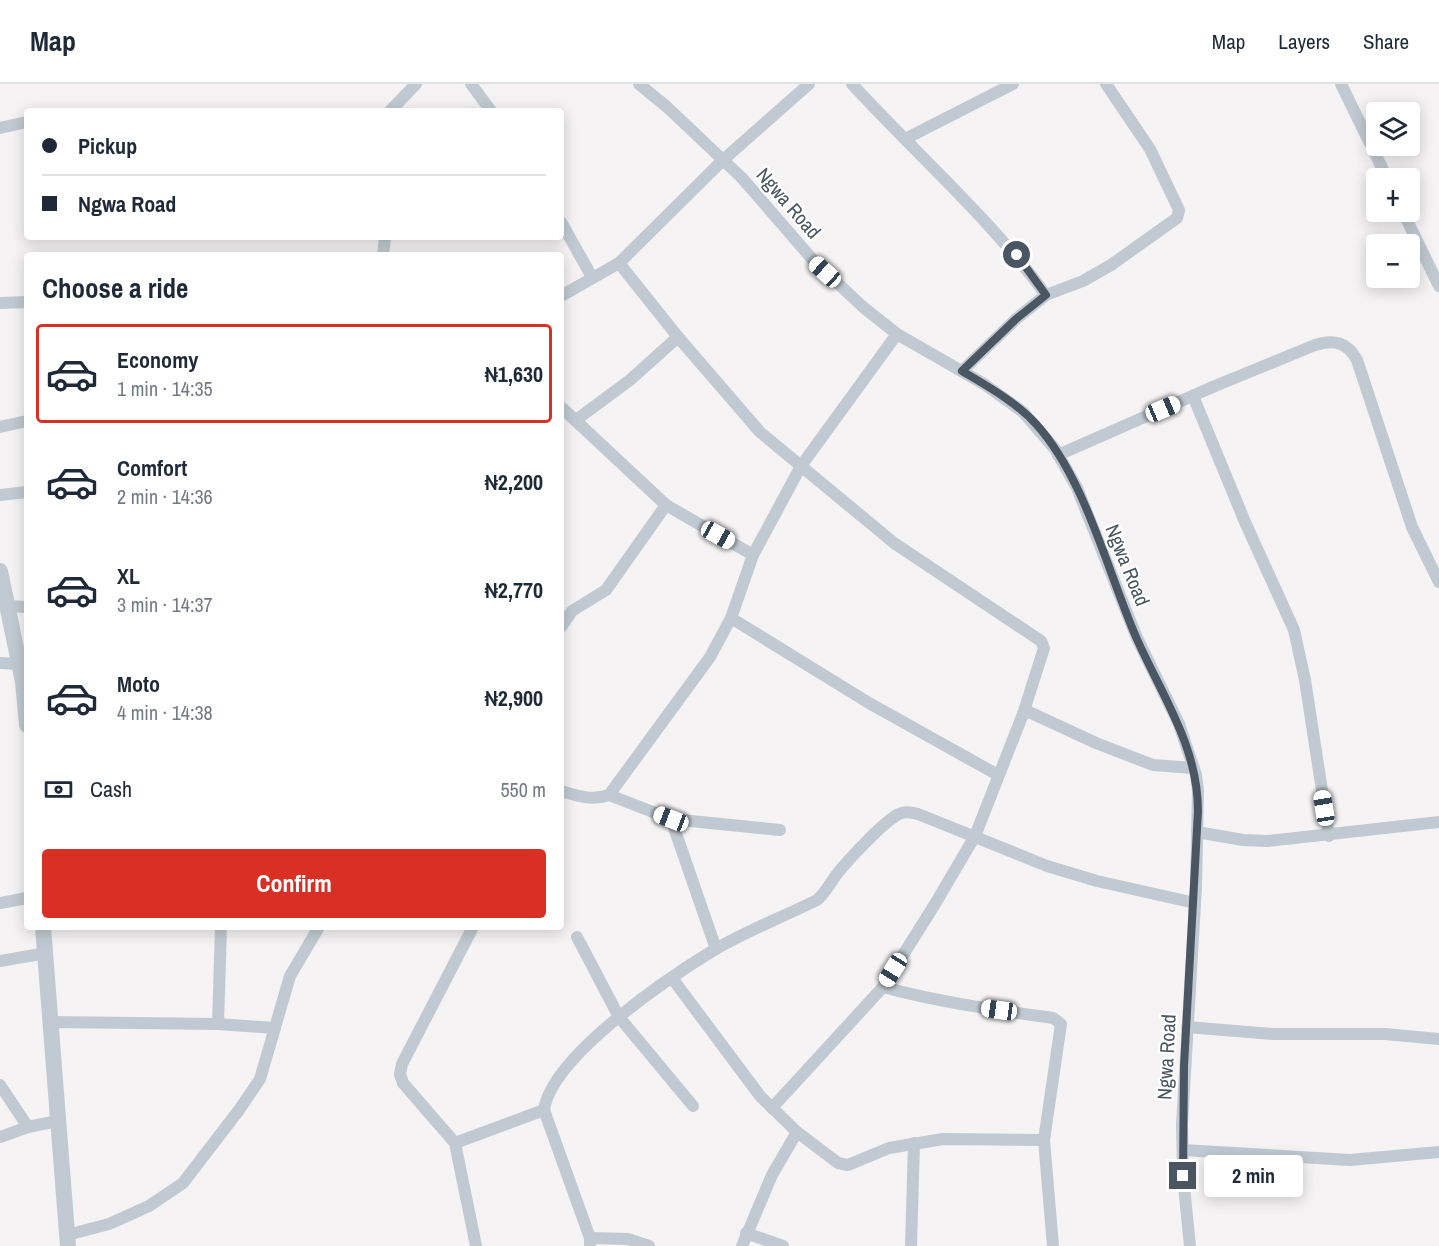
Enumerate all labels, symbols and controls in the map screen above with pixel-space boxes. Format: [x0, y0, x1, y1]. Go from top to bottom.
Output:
text: Map [30, 22, 76, 60]
text: Map [1212, 27, 1245, 56]
text: Layers [1278, 27, 1330, 56]
text: Share [1363, 27, 1409, 56]
map controls [1366, 102, 1420, 288]
button: layers [1366, 102, 1420, 156]
text: Pickup [78, 131, 137, 161]
street label: Ngwa Road [751, 162, 827, 244]
button: + [1366, 168, 1420, 222]
text: Ngwa Road [78, 189, 176, 219]
button: − [1366, 234, 1420, 288]
route start [1003, 241, 1030, 268]
car [806, 253, 844, 291]
text: Choose a ride [42, 270, 188, 306]
text: Economy [117, 345, 198, 375]
icon: car [45, 347, 99, 401]
text: ₦1,630 [485, 359, 543, 389]
text: 1 min · 14:35 [117, 375, 213, 402]
car [1143, 394, 1183, 424]
text: Comfort [117, 453, 187, 483]
icon: car [45, 455, 99, 509]
text: ₦2,200 [485, 467, 543, 497]
text: 2 min · 14:36 [117, 483, 213, 510]
car [698, 518, 738, 552]
street label: Ngwa Road [1099, 520, 1157, 610]
text: XL [117, 561, 140, 591]
icon: car [45, 563, 99, 617]
text: ₦2,770 [485, 575, 543, 605]
text: 3 min · 14:37 [117, 591, 213, 618]
text: Moto [117, 669, 160, 699]
icon: car [45, 671, 99, 725]
text: ₦2,900 [485, 683, 543, 713]
text: 4 min · 14:38 [117, 699, 213, 726]
icon: cash [42, 773, 75, 806]
text: Cash [90, 774, 132, 804]
text: 550 m [500, 776, 546, 803]
car [1312, 789, 1336, 827]
car [651, 804, 691, 834]
button: Confirm [42, 849, 546, 918]
car [876, 950, 910, 990]
car [980, 999, 1018, 1021]
street label: Ngwa Road [1150, 1014, 1182, 1100]
callout: 2 min [1204, 1155, 1303, 1197]
route end [1169, 1162, 1196, 1189]
text: 2 min [1232, 1162, 1275, 1189]

